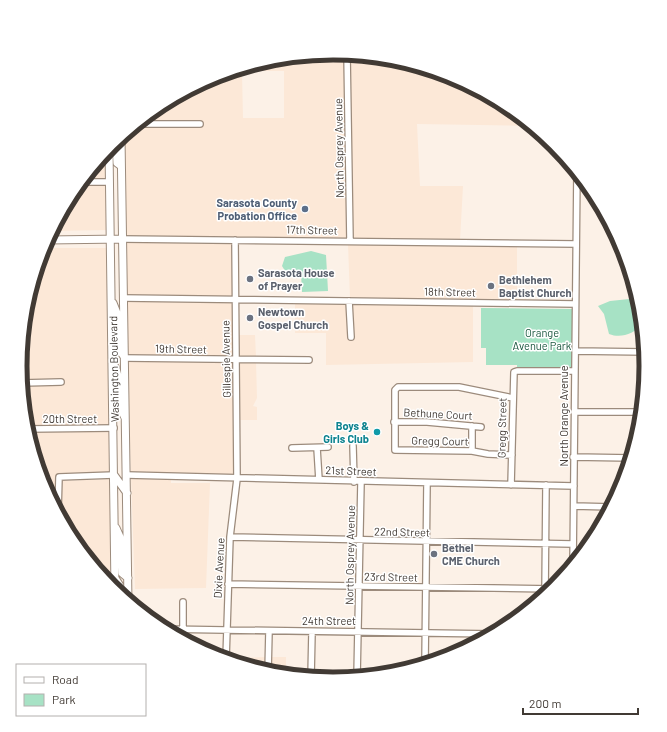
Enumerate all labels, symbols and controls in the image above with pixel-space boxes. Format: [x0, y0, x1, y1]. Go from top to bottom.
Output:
street label: North Osprey Avenue [331, 98, 346, 198]
place label: Sarasota County Probation Office [217, 196, 297, 222]
marker: Sarasota County Probation Office [300, 204, 310, 214]
street label: 17th Street [286, 223, 338, 236]
place label: Sarasota House of Prayer [258, 266, 334, 292]
place label: Bethlehem Baptist Church [499, 273, 571, 299]
marker: Sarasota House of Prayer [245, 274, 255, 284]
marker: Bethlehem Baptist Church [486, 281, 496, 291]
street label: 18th Street [424, 285, 476, 298]
place label: Newtown Gospel Church [258, 305, 328, 331]
marker: Newtown Gospel Church [245, 313, 255, 323]
street label: Washington Boulevard [106, 316, 121, 422]
street label: Gillespie Avenue [218, 320, 233, 398]
park label: Orange Avenue Park [513, 326, 572, 352]
street label: 19th Street [155, 342, 207, 355]
street label: North Orange Avenue [557, 365, 570, 467]
street label: Gregg Street [494, 398, 509, 458]
street label: Bethune Court [403, 405, 473, 422]
street label: 20th Street [43, 412, 97, 425]
place label: Boys & Girls Club [323, 419, 369, 445]
marker: Boys & Girls Club [372, 427, 382, 437]
street label: Gregg Court [411, 434, 469, 447]
street label: 21st Street [325, 463, 377, 478]
street label: North Osprey Avenue [342, 505, 357, 605]
street label: 22nd Street [374, 525, 430, 538]
street label: Dixie Avenue [210, 537, 227, 599]
place label: Bethel CME Church [442, 541, 500, 567]
marker: Bethel CME Church [429, 549, 439, 559]
street label: 23rd Street [364, 570, 418, 583]
street label: 24th Street [302, 614, 356, 627]
legend [16, 664, 146, 716]
text: Road [52, 672, 79, 686]
scale bar [523, 690, 638, 716]
text: Park [52, 692, 76, 706]
text: 200 m [529, 696, 561, 710]

